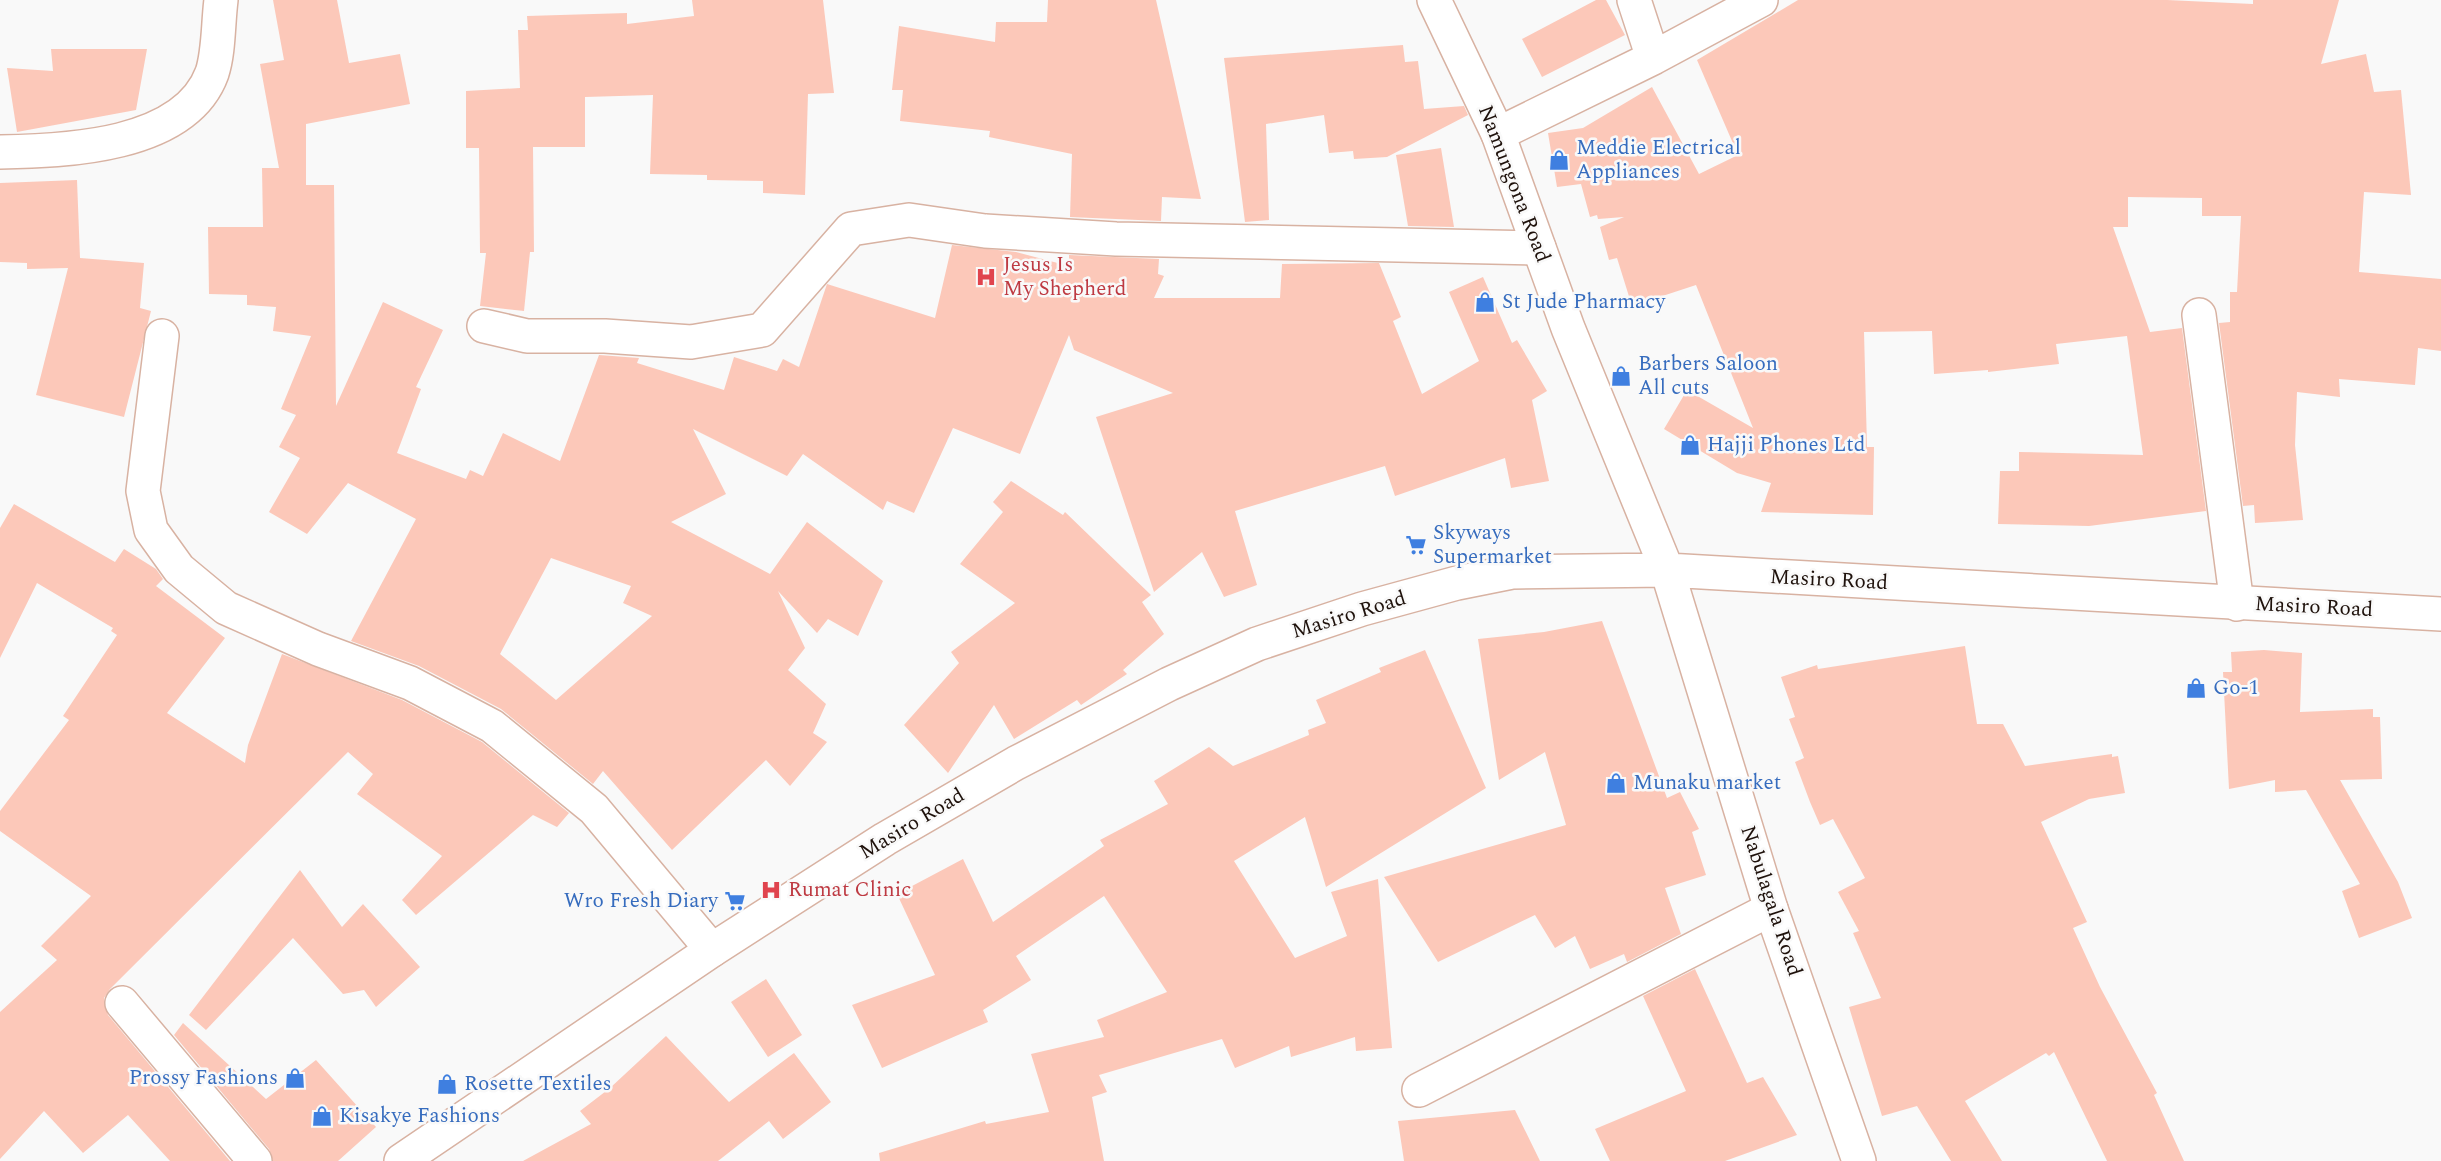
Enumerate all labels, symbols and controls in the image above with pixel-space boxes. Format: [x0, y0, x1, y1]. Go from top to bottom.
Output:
street label: Namungona Road [1469, 101, 1559, 267]
place label: Meddie Electrical Appliances [1576, 132, 1741, 188]
shop icon: Meddie Electrical Appliances [1547, 148, 1571, 172]
place label: Jesus Is My Shepherd [1003, 249, 1126, 305]
hospital icon: Jesus Is My Shepherd [974, 265, 998, 289]
place label: St Jude Pharmacy [1502, 286, 1666, 318]
shop icon: St Jude Pharmacy [1473, 290, 1497, 314]
place label: Barbers Saloon All cuts [1638, 348, 1778, 404]
shop icon: Barbers Saloon All cuts [1609, 364, 1633, 388]
place label: Hajji Phones Ltd [1707, 429, 1865, 461]
shop icon: Hajji Phones Ltd [1678, 433, 1702, 457]
place label: Skyways Supermarket [1433, 517, 1552, 573]
supermarket icon: Skyways Supermarket [1404, 533, 1428, 557]
street label: Masiro Road [1769, 561, 1889, 599]
street label: Masiro Road [1288, 582, 1410, 648]
street label: Masiro Road [2254, 588, 2374, 626]
place label: Go-1 [2213, 672, 2259, 704]
shop icon: Go-1 [2184, 676, 2208, 700]
place label: Munaku market [1633, 767, 1781, 799]
shop icon: Munaku market [1604, 771, 1628, 795]
street label: Masiro Road [853, 780, 971, 868]
street label: Nabulagala Road [1732, 821, 1810, 981]
place label: Rumat Clinic [788, 874, 911, 906]
hospital icon: Rumat Clinic [759, 878, 783, 902]
place label: Wro Fresh Diary [564, 885, 719, 917]
supermarket icon: Wro Fresh Diary [723, 889, 747, 913]
place label: Prossy Fashions [129, 1062, 278, 1094]
shop icon: Prossy Fashions [283, 1066, 307, 1090]
place label: Rosette Textiles [464, 1068, 612, 1100]
shop icon: Rosette Textiles [435, 1072, 459, 1096]
place label: Kisakye Fashions [339, 1100, 500, 1132]
shop icon: Kisakye Fashions [310, 1104, 334, 1128]

